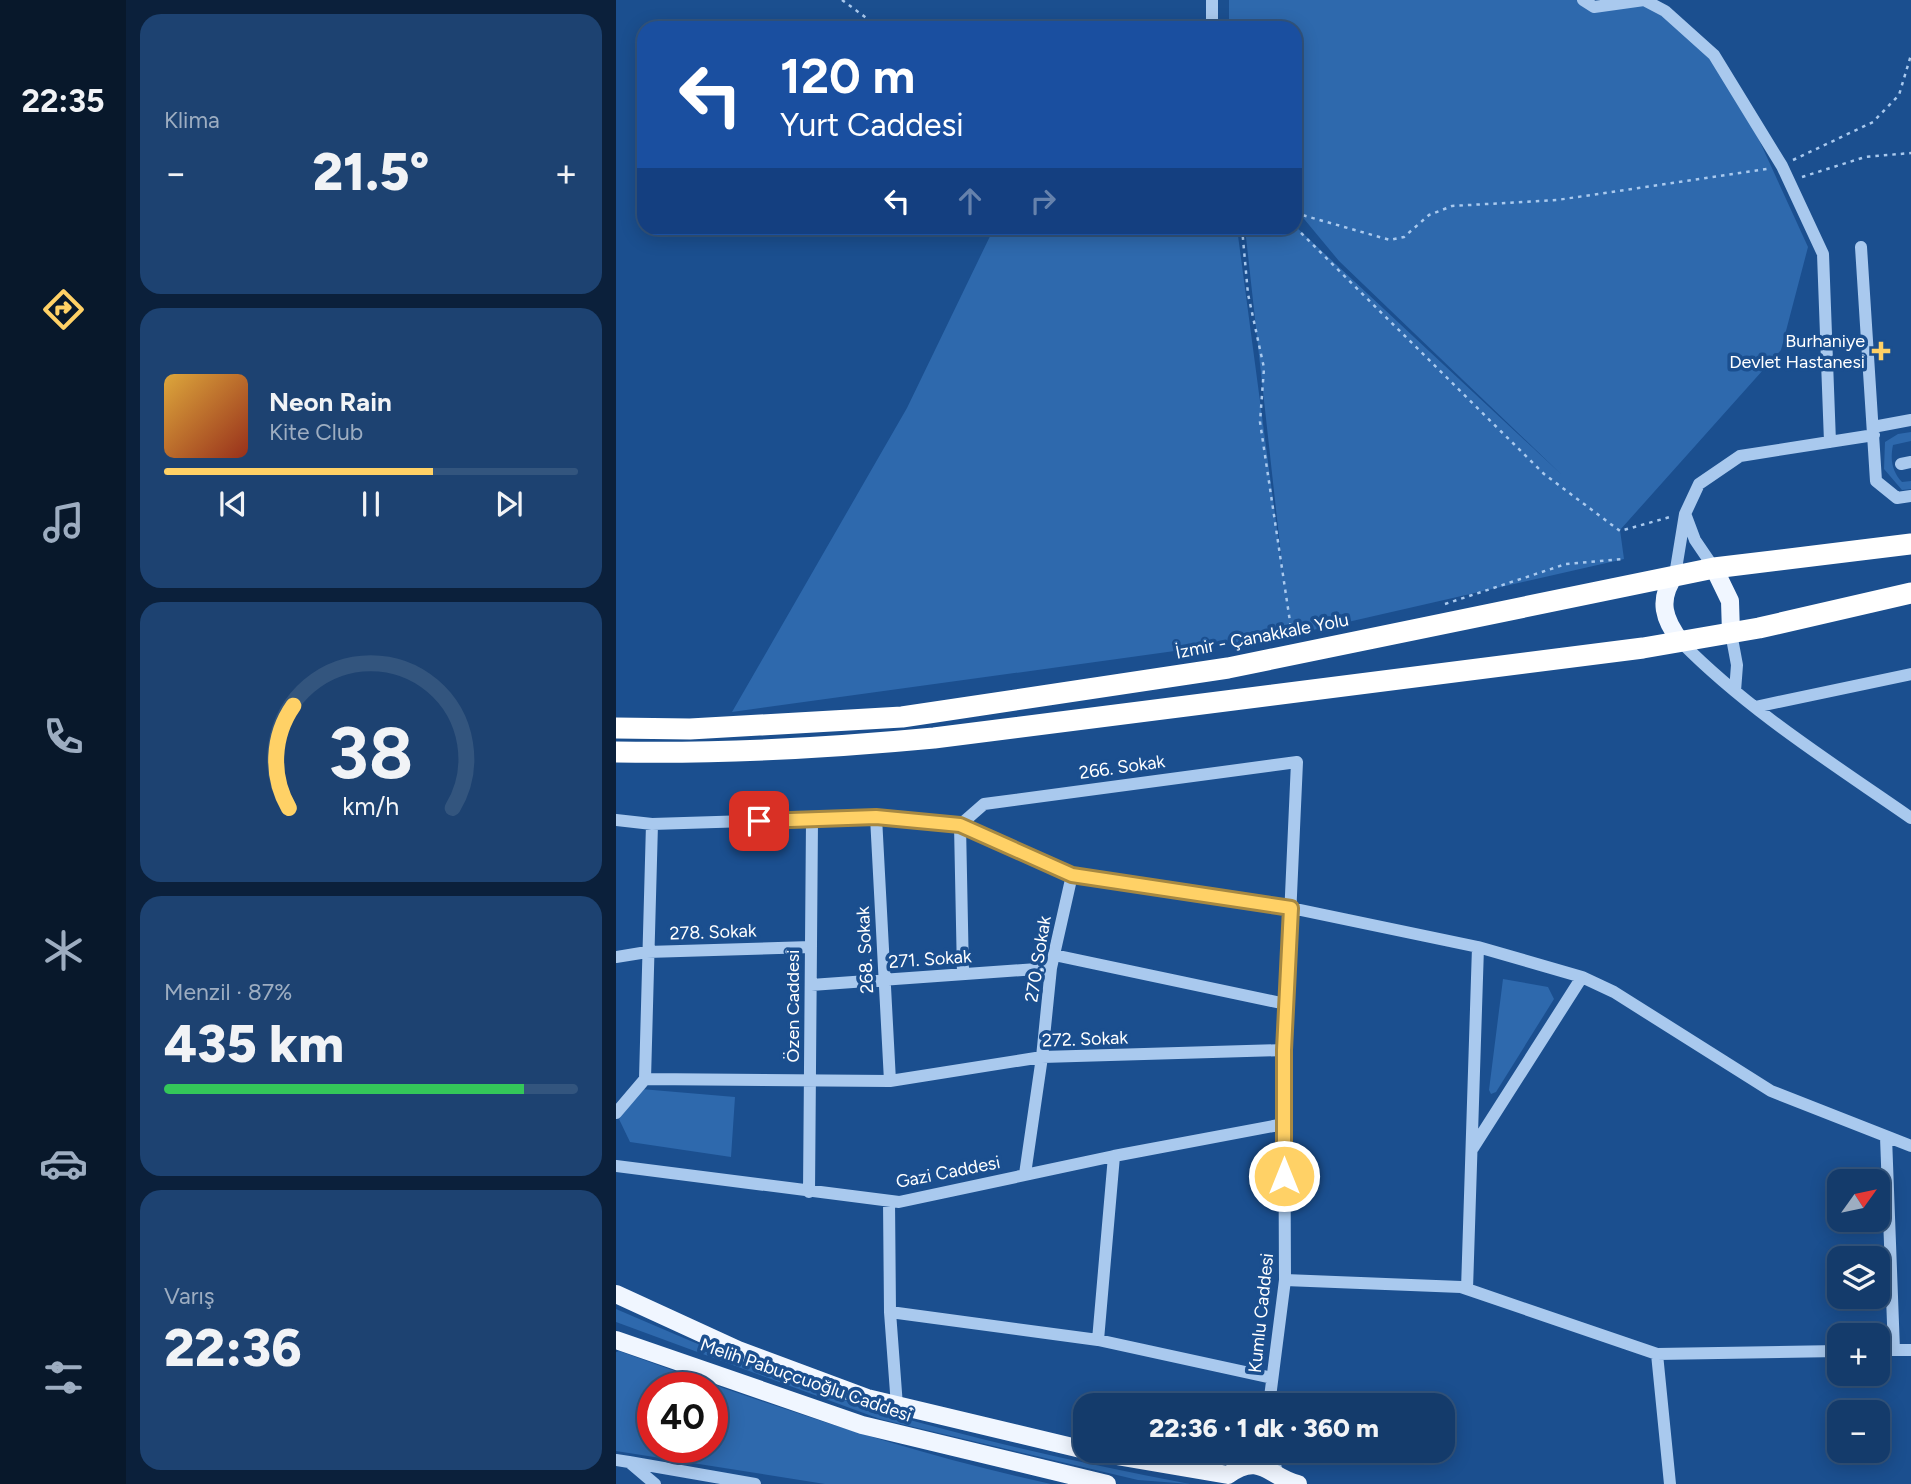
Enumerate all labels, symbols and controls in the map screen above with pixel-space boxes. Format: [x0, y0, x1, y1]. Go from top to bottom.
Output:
text: 120 m [780, 46, 915, 105]
icon: left [665, 49, 756, 140]
text: 22:35 [21, 82, 105, 120]
text: Klima [164, 106, 220, 134]
text: Yurt Caddesi [780, 106, 964, 144]
text: 21.5° [313, 141, 429, 203]
text: − [164, 150, 188, 196]
text: + [554, 150, 578, 196]
icon: left [878, 182, 916, 220]
icon: ahead [951, 182, 989, 220]
icon: right [1024, 182, 1062, 220]
icon: directions [39, 285, 88, 334]
place label: Burhaniye Devlet Hastanesi [1729, 330, 1865, 373]
marker: Burhaniye Devlet Hastanesi [1871, 341, 1891, 361]
text: Neon Rain [269, 386, 392, 418]
text: Kite Club [269, 418, 363, 446]
icon: previous [214, 485, 252, 523]
icon: pause [352, 485, 390, 523]
icon: next [490, 485, 528, 523]
icon: music [39, 498, 88, 547]
street label: İzmir - Çanakkale Yolu [1174, 608, 1350, 664]
text: 38 [328, 709, 414, 796]
icon: phone [39, 712, 88, 761]
street label: 266. Sokak [1078, 750, 1167, 784]
text: km/h [342, 791, 400, 821]
pin [729, 791, 789, 851]
icon: arrive [740, 802, 778, 840]
street label: 268. Sokak [852, 906, 878, 994]
street label: 270. Sokak [1020, 914, 1056, 1004]
street label: 278. Sokak [669, 919, 757, 945]
icon: climate [39, 926, 88, 975]
street label: 271. Sokak [888, 945, 973, 973]
street label: Özen Caddesi [782, 950, 804, 1062]
text: Menzil · 87% [164, 978, 292, 1006]
text: 435 km [164, 1013, 344, 1075]
street label: 272. Sokak [1042, 1026, 1129, 1051]
icon: car [39, 1139, 88, 1188]
position arrow [1247, 1139, 1321, 1213]
street label: Gazi Caddesi [894, 1151, 1002, 1193]
north arrow [1827, 1169, 1890, 1232]
map controls [1827, 1169, 1890, 1463]
button: layers [1827, 1246, 1890, 1309]
street label: Kumlu Caddesi [1244, 1252, 1278, 1374]
text: Varış [164, 1282, 215, 1310]
text: 22:36 [164, 1317, 302, 1379]
button: + [1827, 1323, 1890, 1386]
street label: Melih Pabuçcuoğlu Caddesi [697, 1333, 915, 1427]
icon: filters [39, 1353, 88, 1402]
speed limit sign: 40 [637, 1372, 728, 1463]
button: − [1827, 1400, 1890, 1463]
text: 22:36 · 1 dk · 360 m [1149, 1412, 1379, 1444]

